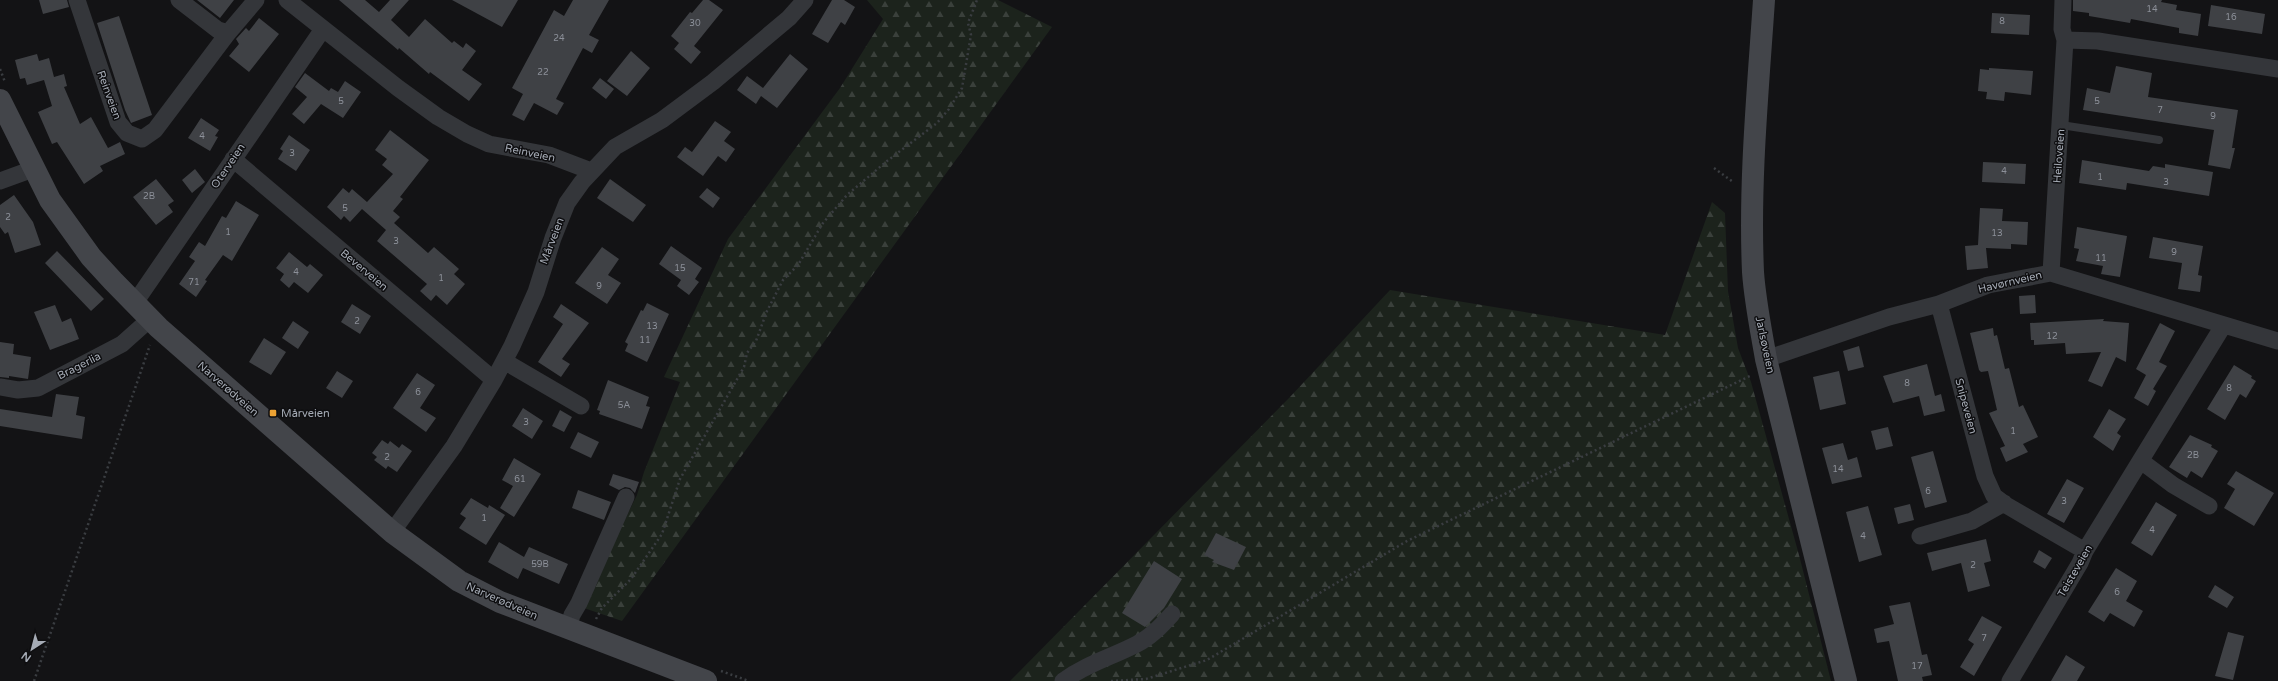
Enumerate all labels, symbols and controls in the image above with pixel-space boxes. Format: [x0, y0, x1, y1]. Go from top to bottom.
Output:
house number: 14 [2146, 4, 2158, 15]
house number: 16 [2225, 12, 2237, 23]
house number: 8 [1999, 16, 2005, 27]
house number: 30 [689, 18, 701, 29]
house number: 24 [553, 33, 565, 44]
house number: 22 [537, 67, 549, 78]
street label: Reinveien [94, 69, 124, 121]
house number: 5 [338, 96, 344, 107]
house number: 5 [2094, 96, 2100, 107]
house number: 7 [2157, 105, 2163, 116]
house number: 9 [2210, 111, 2216, 122]
street label: Heiloveien [2051, 129, 2067, 183]
house number: 4 [199, 131, 205, 142]
street label: Oterveien [208, 141, 248, 191]
street label: Reinveien [504, 141, 556, 165]
house number: 3 [289, 148, 295, 159]
house number: 4 [2001, 166, 2007, 177]
house number: 1 [2097, 172, 2103, 183]
house number: 3 [2163, 177, 2169, 188]
house number: 2B [143, 191, 155, 202]
house number: 5 [342, 203, 348, 214]
house number: 2 [5, 212, 11, 223]
street label: Mårveien [537, 216, 567, 266]
house number: 1 [225, 227, 231, 238]
house number: 13 [1991, 228, 2003, 239]
house number: 3 [393, 236, 399, 247]
street label: Beverveien [338, 247, 390, 293]
house number: 9 [2171, 247, 2177, 258]
house number: 11 [2095, 253, 2107, 264]
house number: 15 [674, 263, 686, 274]
house number: 4 [293, 267, 299, 278]
street label: Havørnveien [1977, 268, 2043, 296]
house number: 1 [438, 273, 444, 284]
house number: 71 [188, 277, 200, 288]
house number: 9 [596, 281, 602, 292]
street label: Jarlsøveien [1753, 315, 1777, 375]
house number: 2 [354, 316, 360, 327]
house number: 13 [646, 321, 658, 332]
house number: 12 [2046, 331, 2058, 342]
house number: 11 [639, 335, 651, 346]
street label: Bragerlia [55, 350, 103, 382]
street label: Narverødveien [195, 359, 261, 419]
street label: Snipeveien [1952, 377, 1980, 435]
house number: 8 [1904, 378, 1910, 389]
house number: 8 [2226, 383, 2232, 394]
house number: 6 [415, 387, 421, 398]
house number: 5A [618, 400, 630, 411]
place label: Mårveien [281, 407, 330, 420]
marker: Mårveien [268, 408, 278, 418]
house number: 3 [523, 417, 529, 428]
house number: 1 [2010, 426, 2016, 437]
house number: 2B [2187, 450, 2199, 461]
house number: 2 [384, 452, 390, 463]
house number: 14 [1832, 464, 1844, 475]
house number: 61 [514, 474, 526, 485]
house number: 6 [1925, 486, 1931, 497]
house number: 3 [2061, 496, 2067, 507]
house number: 1 [481, 513, 487, 524]
house number: 4 [2149, 525, 2155, 536]
house number: 4 [1860, 531, 1866, 542]
street label: Teisteveien [2055, 543, 2095, 599]
house number: 59B [531, 559, 549, 570]
house number: 2 [1970, 560, 1976, 571]
street label: Narverødveien [464, 579, 540, 623]
house number: 6 [2114, 587, 2120, 598]
north arrow [12, 629, 52, 669]
house number: 7 [1981, 633, 1987, 644]
text: N [19, 649, 34, 665]
house number: 17 [1911, 661, 1923, 672]

